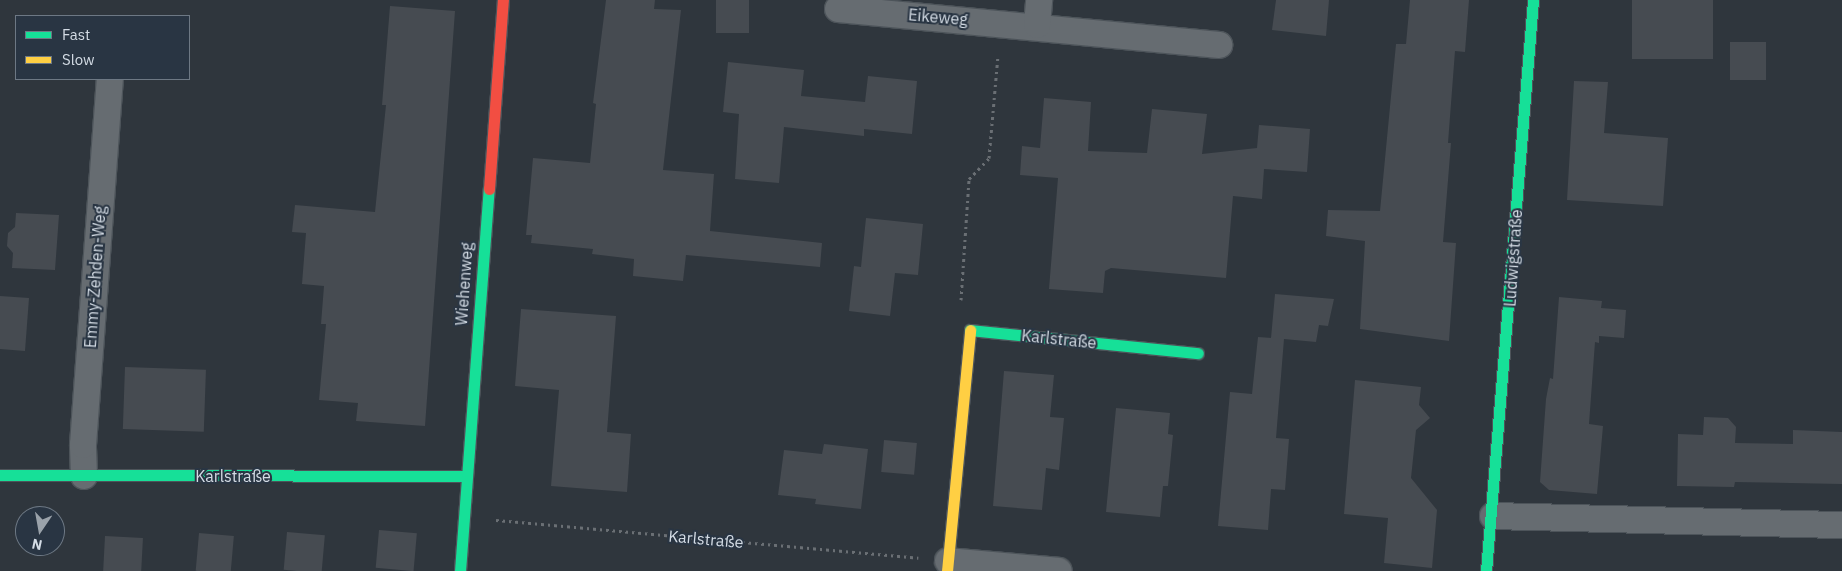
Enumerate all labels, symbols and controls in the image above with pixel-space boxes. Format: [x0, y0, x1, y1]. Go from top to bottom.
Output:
street label: Eikeweg [907, 5, 969, 29]
legend [15, 15, 190, 80]
text: Fast [62, 25, 90, 44]
text: Slow [62, 50, 95, 69]
street label: Emmy-Zehden-Weg [80, 205, 110, 349]
street label: Ludwigstraße [1500, 209, 1526, 307]
street label: Wiehenweg [452, 242, 476, 326]
street label: Karlstraße [1021, 326, 1097, 352]
street label: Karlstraße [195, 466, 271, 486]
north arrow [15, 506, 65, 556]
street label: Karlstraße [668, 526, 744, 552]
text: N [30, 535, 44, 555]

